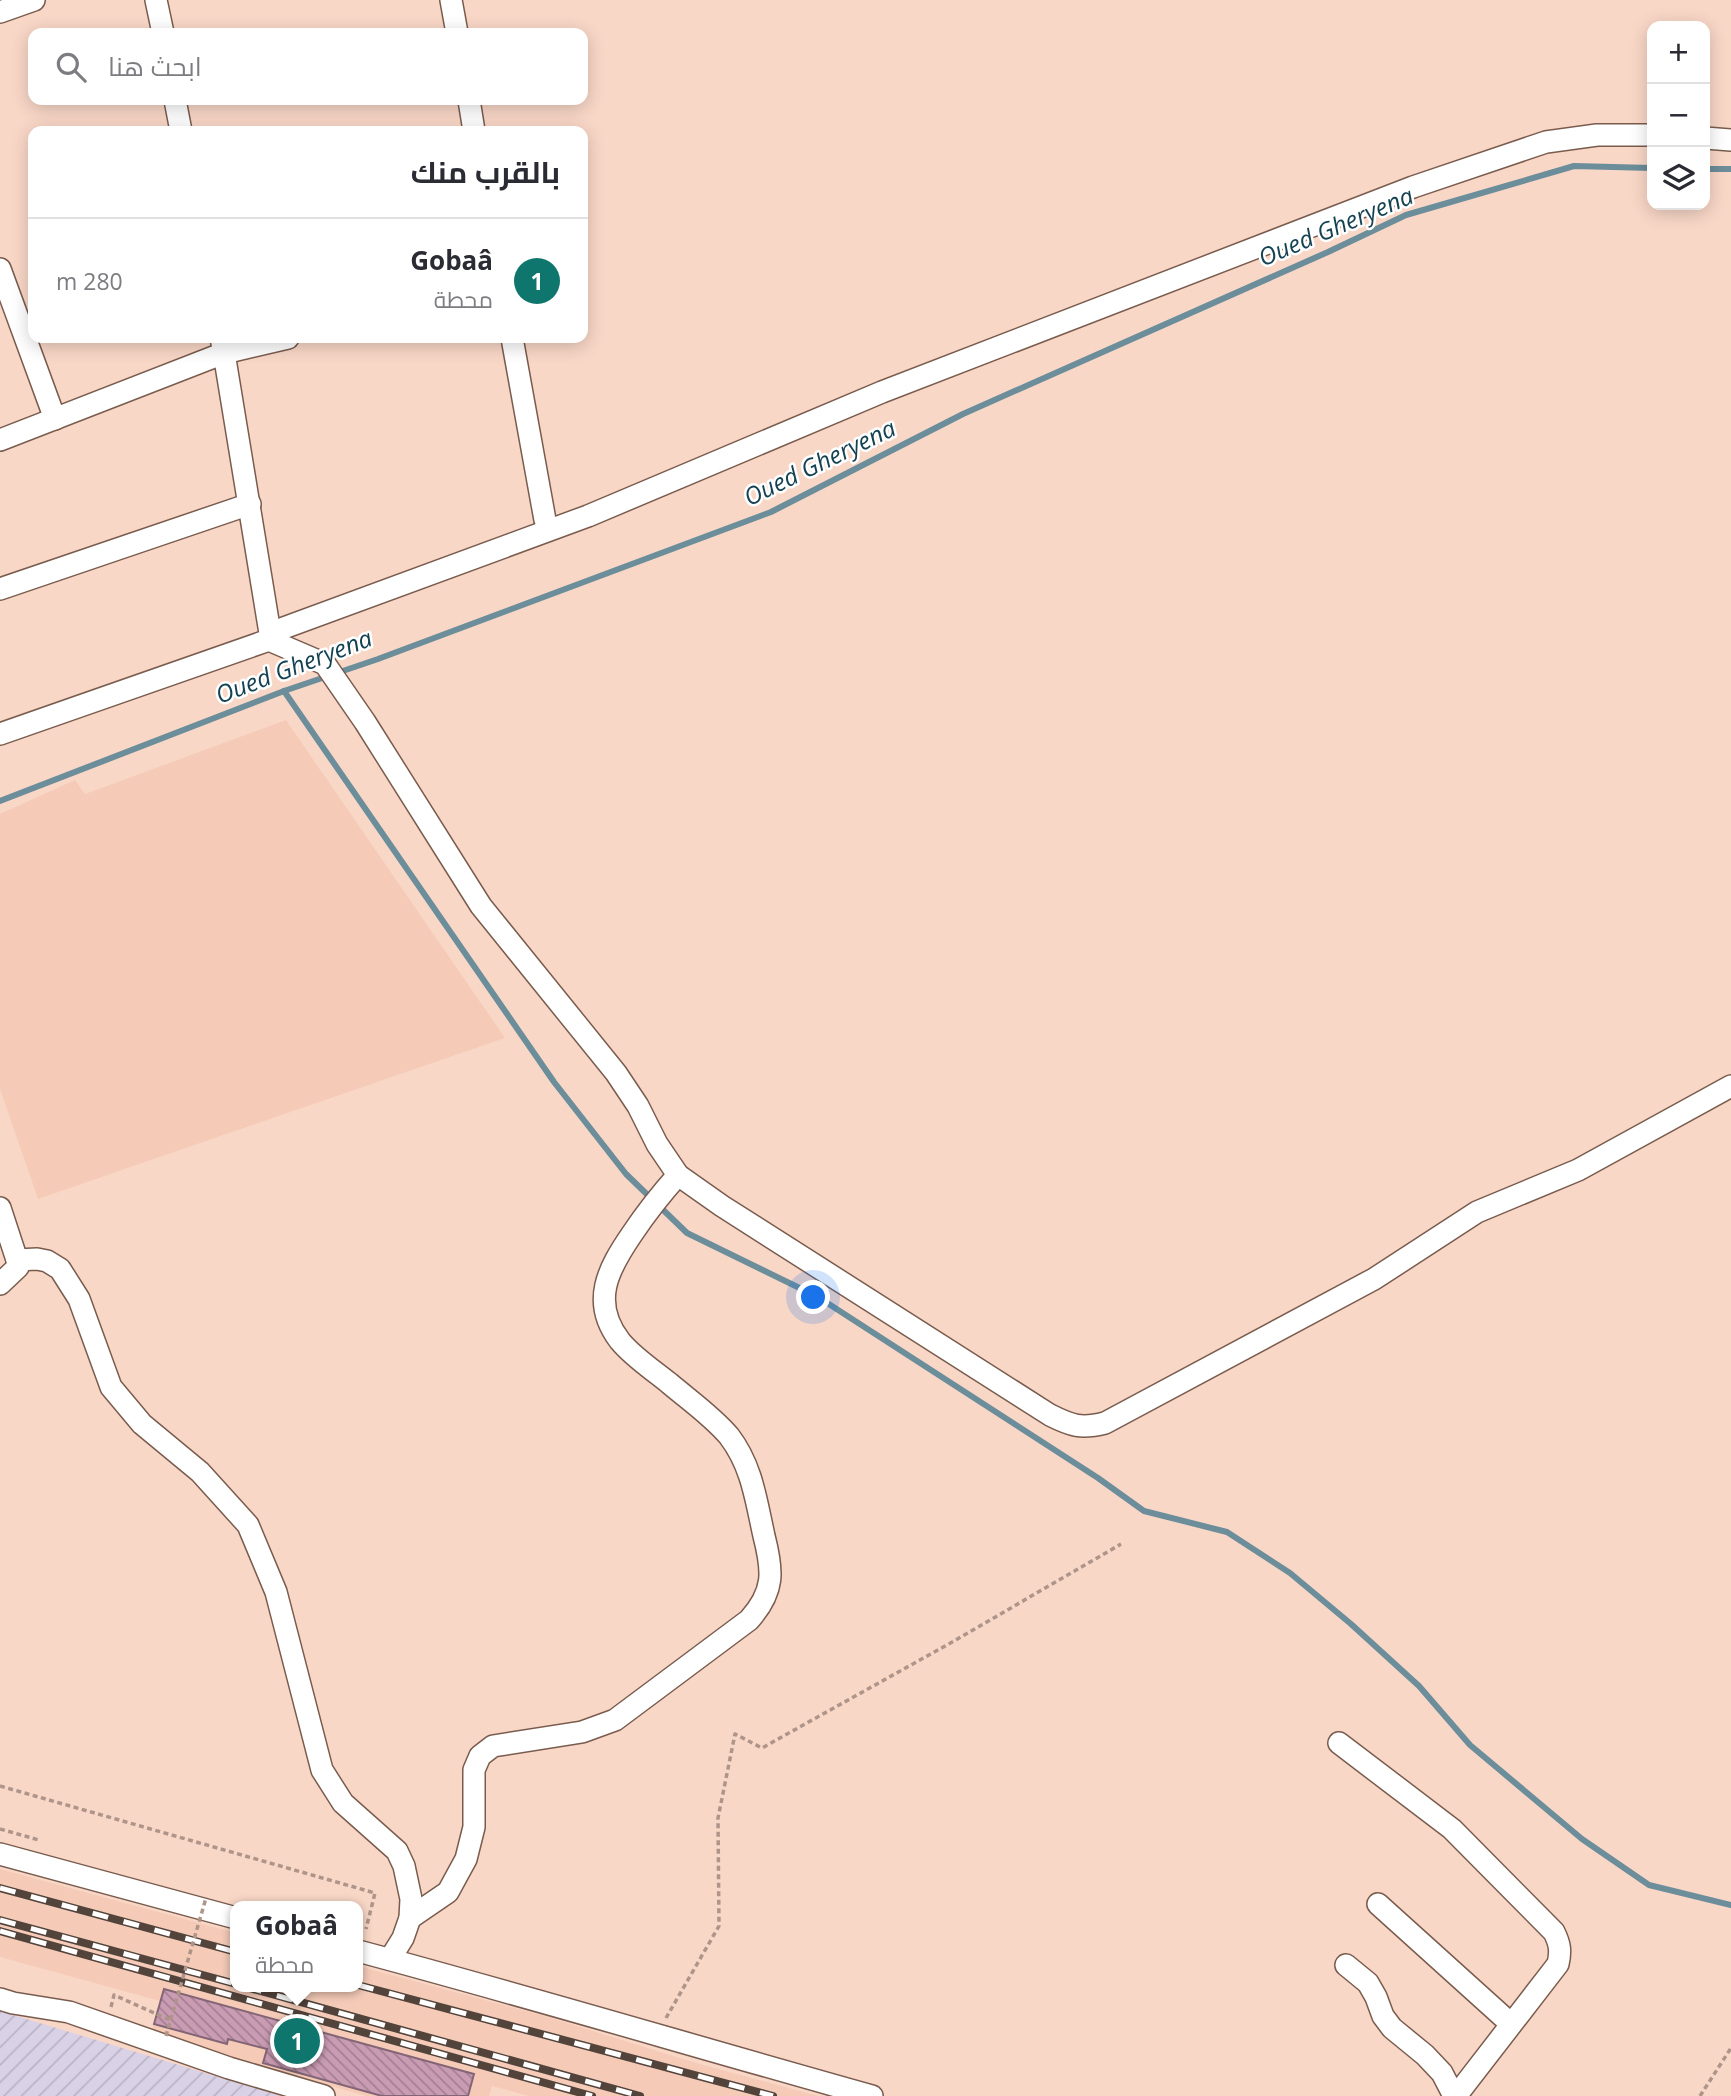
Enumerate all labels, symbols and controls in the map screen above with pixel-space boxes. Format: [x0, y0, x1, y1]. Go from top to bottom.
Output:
map controls [1647, 21, 1710, 210]
button: + [1647, 21, 1710, 84]
search box [28, 28, 588, 105]
icon: search [52, 48, 90, 86]
text: ابحث هنا [108, 48, 202, 84]
button: − [1647, 84, 1710, 147]
button: layers [1647, 147, 1710, 210]
text: بالقرب منك [411, 151, 560, 192]
water label: Oued Gheryena [1253, 178, 1418, 273]
text: Gobaâ [410, 242, 493, 278]
text: 280 m [56, 265, 123, 297]
text: 1 [530, 265, 544, 297]
text: محطة [434, 283, 493, 315]
water label: Oued Gheryena [738, 410, 901, 513]
water label: Oued Gheryena [210, 620, 377, 711]
your location [796, 1280, 830, 1314]
popup [230, 1901, 363, 1992]
text: Gobaâ [255, 1907, 338, 1943]
text: محطة [255, 1948, 314, 1980]
pin: 1 [274, 2015, 320, 2067]

